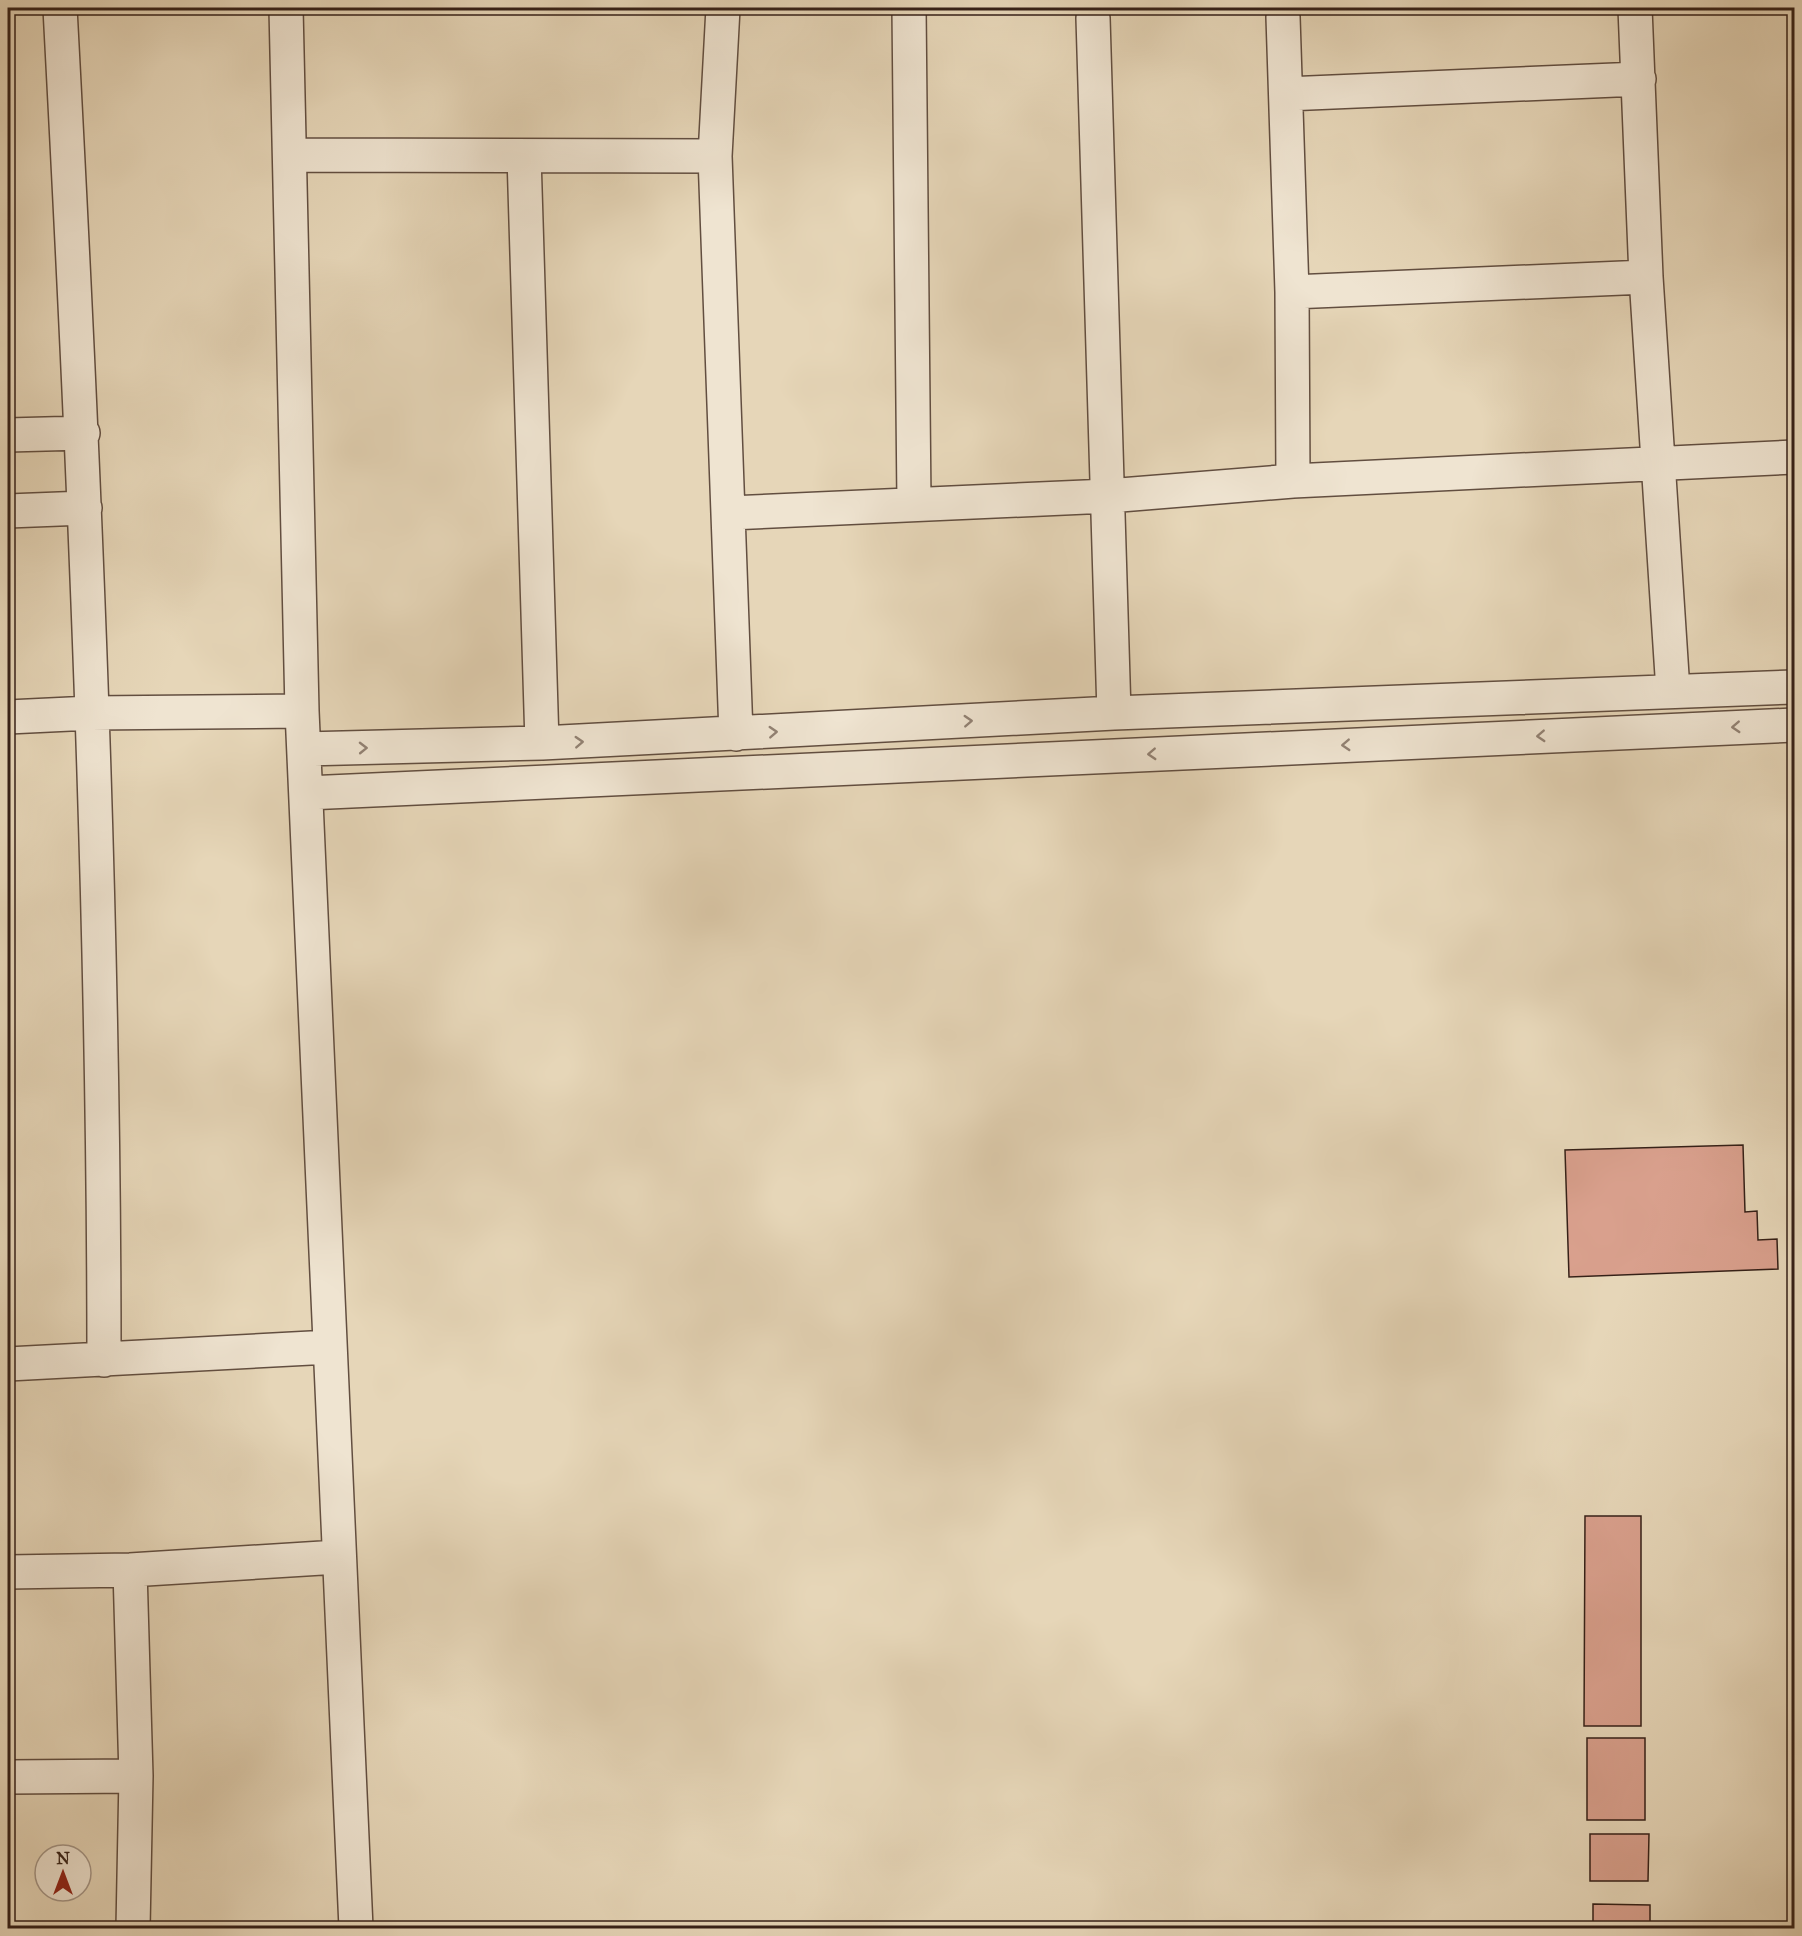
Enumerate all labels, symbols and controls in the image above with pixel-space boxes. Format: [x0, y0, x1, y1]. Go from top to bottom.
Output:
one-way arrow [964, 715, 973, 728]
one-way arrow [1732, 721, 1741, 734]
one-way arrow [769, 726, 778, 739]
one-way arrow [1537, 730, 1546, 743]
one-way arrow [574, 735, 583, 748]
one-way arrow [1342, 739, 1351, 752]
one-way arrow [358, 741, 367, 754]
one-way arrow [1147, 748, 1156, 761]
north arrow [33, 1843, 93, 1903]
text: N [56, 1849, 70, 1868]

